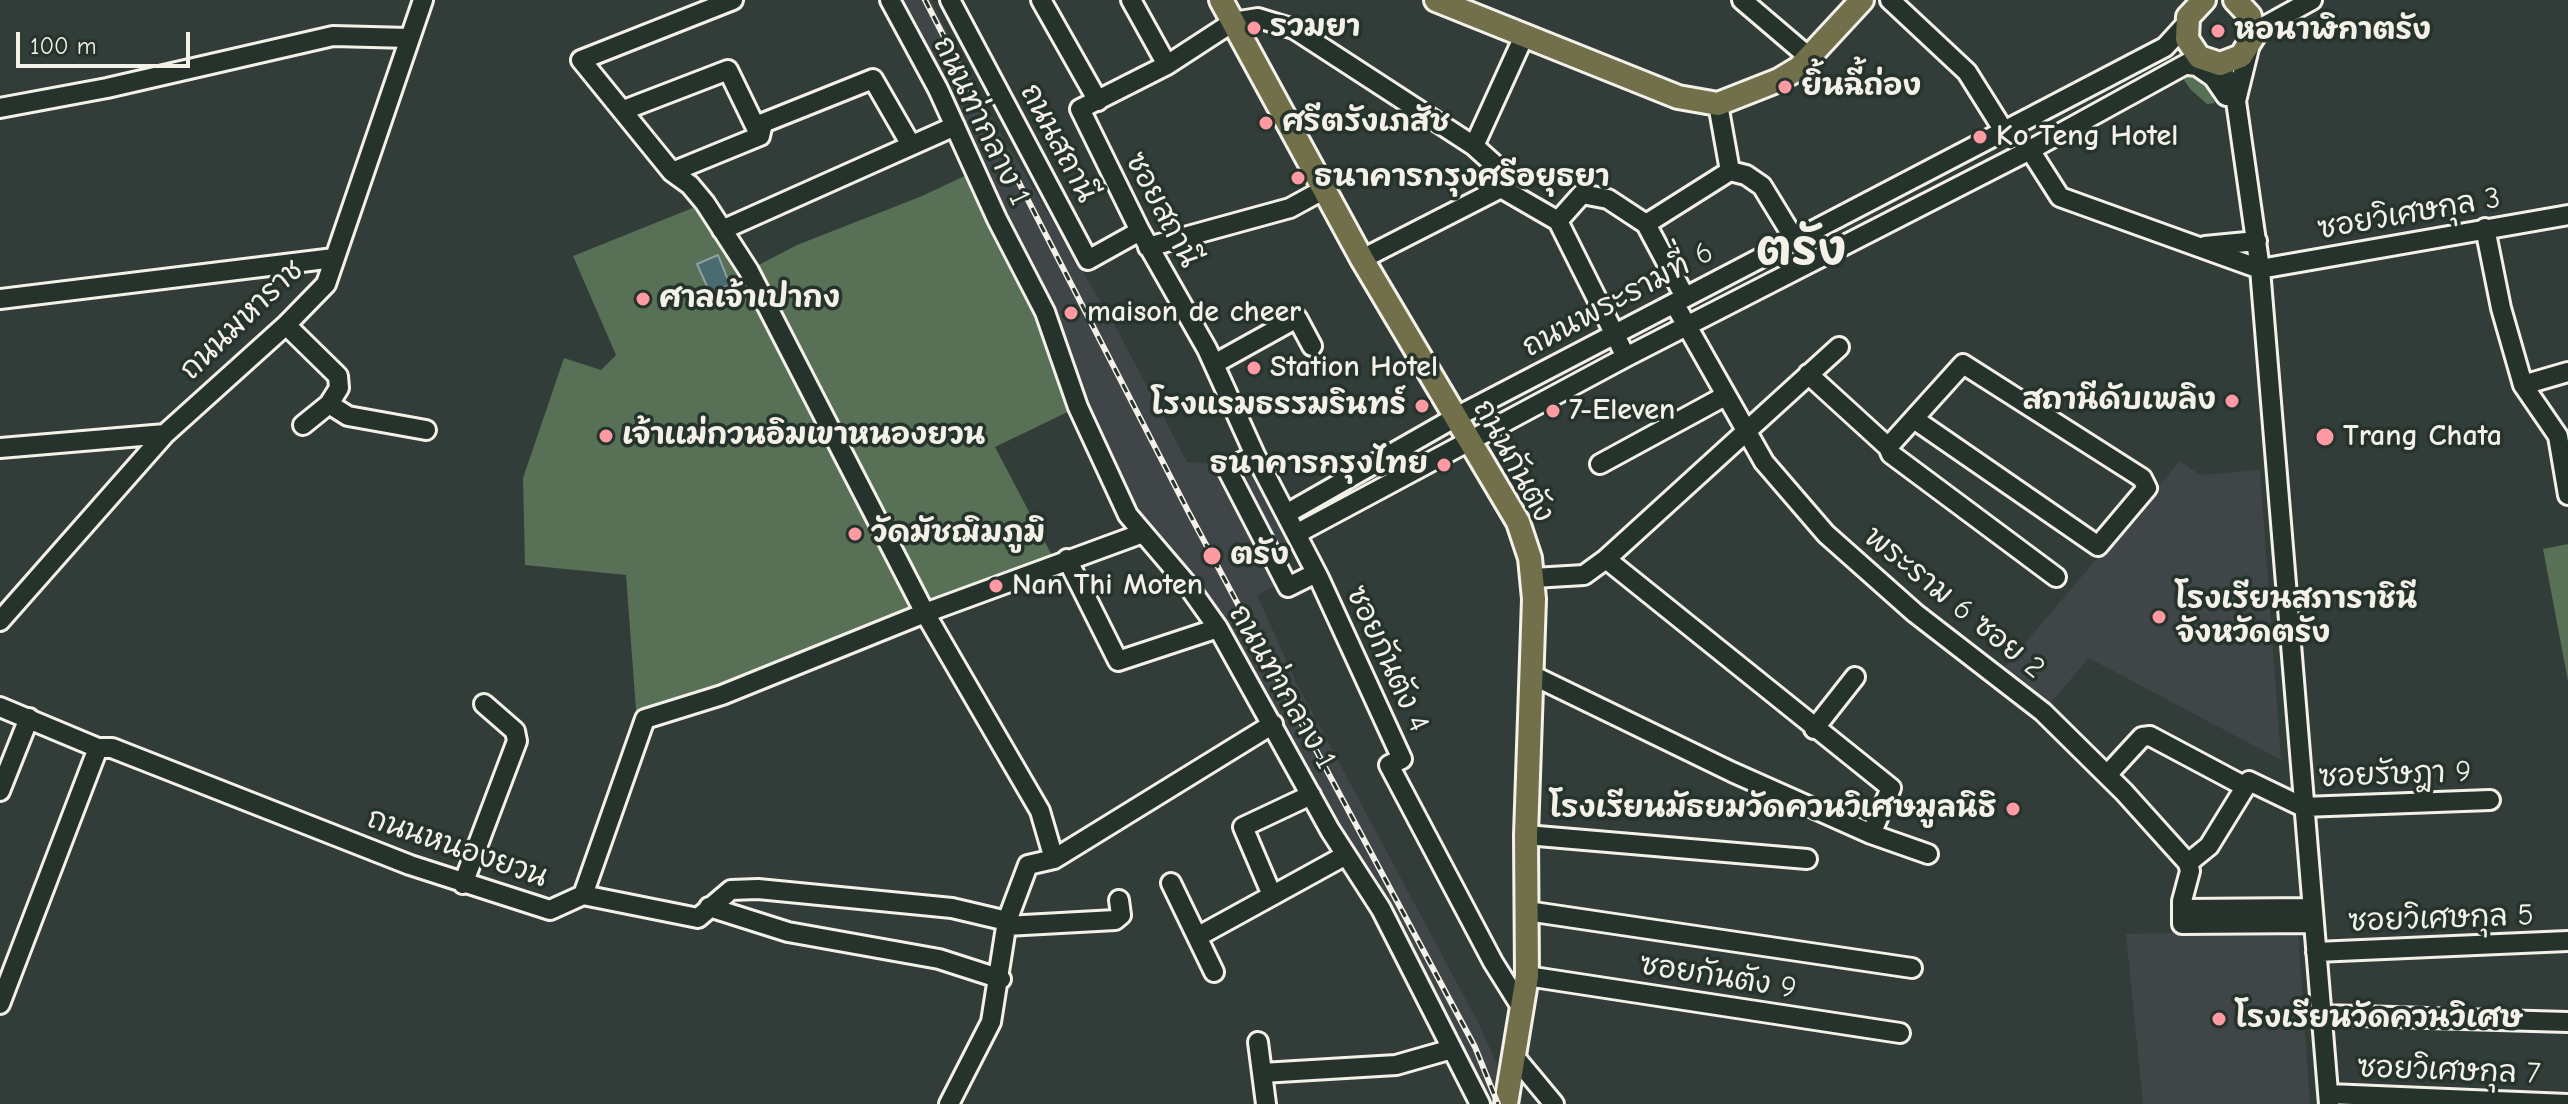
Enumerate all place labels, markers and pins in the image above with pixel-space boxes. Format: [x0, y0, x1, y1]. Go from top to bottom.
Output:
place label: รวมยา [1270, 10, 1360, 46]
place label: หอนาฬิกาตรัง [2234, 13, 2431, 49]
marker: รวมยา [1245, 19, 1263, 37]
marker: หอนาฬิกาตรัง [2209, 22, 2227, 40]
place label: ยิ้นฉี้ถ่อง [1801, 69, 1921, 105]
marker: ยิ้นฉี้ถ่อง [1776, 78, 1794, 96]
place label: ศรีตรังเภสัช [1282, 105, 1450, 141]
marker: ศรีตรังเภสัช [1257, 114, 1275, 132]
place label: Ko Teng Hotel [1996, 119, 2178, 155]
marker: Ko Teng Hotel [1971, 128, 1989, 146]
place label: ธนาคารกรุงศรีอยุธยา [1314, 160, 1610, 196]
marker: ธนาคารกรุงศรีอยุธยา [1289, 169, 1307, 187]
place label: ศาลเจ้าเปากง [659, 281, 840, 317]
marker: ศาลเจ้าเปากง [634, 290, 652, 308]
place label: maison de cheer [1087, 295, 1301, 331]
marker: maison de cheer [1062, 304, 1080, 322]
place label: Station Hotel [1270, 350, 1438, 386]
marker: Station Hotel [1245, 359, 1263, 377]
place label: สถานีดับเพลิง [2022, 383, 2216, 419]
place label: โรงแรมธรรมรินทร์ [1150, 388, 1406, 424]
marker: สถานีดับเพลิง [2223, 392, 2241, 410]
place label: 7-Eleven [1569, 393, 1675, 429]
marker: โรงแรมธรรมรินทร์ [1413, 397, 1431, 415]
marker: 7-Eleven [1544, 402, 1562, 420]
place label: เจ้าเเม่กวนอิมเขาหนองยวน [622, 418, 985, 454]
place label: Trang Chata [2343, 419, 2502, 455]
marker: Trang Chata [2314, 426, 2336, 448]
marker: เจ้าเเม่กวนอิมเขาหนองยวน [597, 427, 615, 445]
place label: ธนาคารกรุงไทย [1210, 447, 1428, 483]
marker: ธนาคารกรุงไทย [1435, 456, 1453, 474]
place label: วัดมัชฌิมภูมิ [871, 516, 1045, 552]
marker: วัดมัชฌิมภูมิ [846, 525, 864, 543]
place label: ตรัง [1230, 538, 1289, 574]
marker: ตรัง [1201, 545, 1223, 567]
place label: Nan Thi Moten [1012, 568, 1203, 604]
marker: Nan Thi Moten [987, 577, 1005, 595]
place label: โรงเรียนสภาราชินี จังหวัดตรัง [2175, 582, 2417, 652]
marker: โรงเรียนสภาราชินี จังหวัดตรัง [2150, 608, 2168, 626]
place label: โรงเรียนมัธยมวัดควนวิเศษมูลนิธิ [1549, 791, 1997, 827]
marker: โรงเรียนมัธยมวัดควนวิเศษมูลนิธิ [2004, 800, 2022, 818]
place label: โรงเรียนวัดควนวิเศษ [2235, 1001, 2523, 1037]
marker: โรงเรียนวัดควนวิเศษ [2210, 1010, 2228, 1028]

